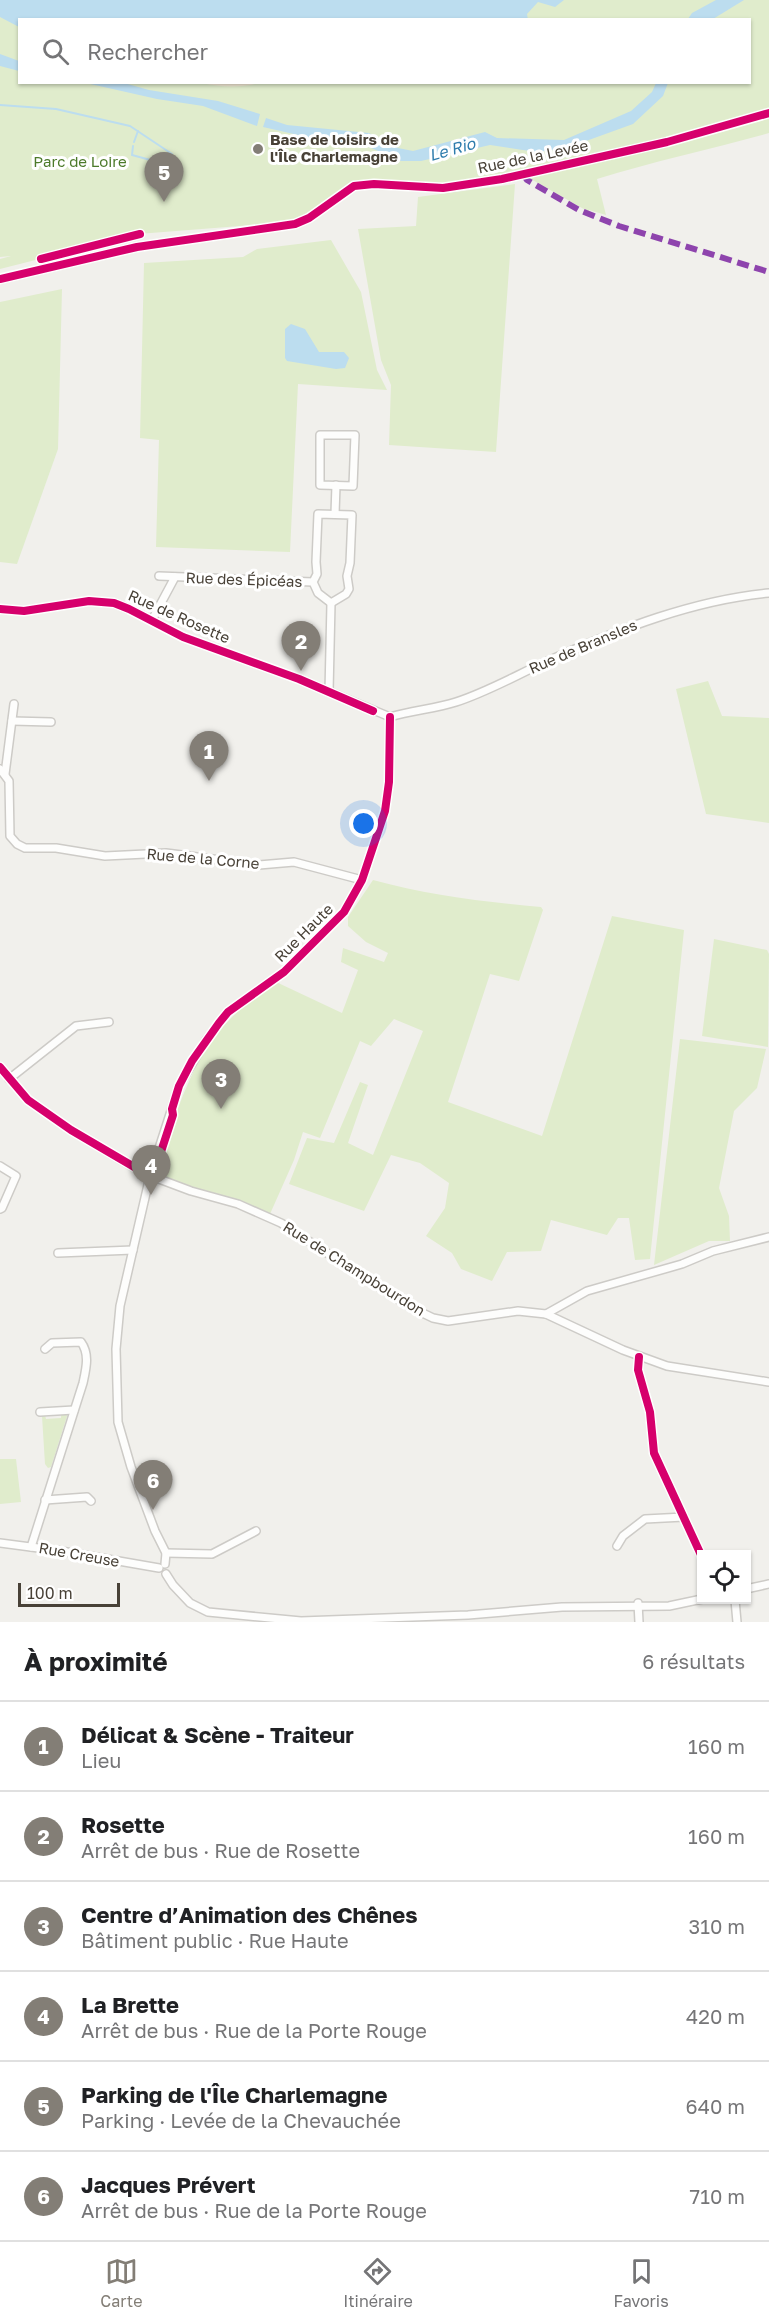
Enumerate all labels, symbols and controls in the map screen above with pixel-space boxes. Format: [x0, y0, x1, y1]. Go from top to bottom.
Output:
search box [18, 18, 751, 84]
icon: search [39, 35, 72, 68]
text: Rechercher [87, 38, 208, 65]
place label: Base de loisirs de l'Île Charlemagne [270, 130, 399, 165]
water label: Le Rio [427, 133, 479, 165]
street label: Rue de la Levée [476, 135, 590, 177]
marker: Base de loisirs de l'Île Charlemagne [251, 142, 265, 156]
park label: Parc de Loire [33, 152, 127, 170]
pin: 5 [144, 152, 184, 202]
street label: Rue des Épicéas [185, 568, 303, 590]
street label: Rue de Rosette [126, 586, 233, 647]
street label: Rue de Bransles [526, 615, 639, 677]
pin: 2 [282, 622, 320, 671]
pin: 1 [190, 732, 228, 781]
your location [349, 809, 378, 838]
street label: Rue de la Corne [146, 844, 261, 872]
street label: Rue Haute [270, 899, 336, 965]
pin: 3 [202, 1060, 240, 1109]
pin: 4 [132, 1146, 170, 1195]
street label: Rue de Champbourdon [280, 1217, 429, 1319]
pin: 6 [134, 1460, 172, 1510]
street label: Rue Creuse [37, 1538, 121, 1570]
map controls [697, 1550, 751, 1604]
button: locate [697, 1550, 751, 1604]
scale bar [18, 1580, 120, 1608]
text: 100 m [27, 1583, 73, 1603]
text: À proximité [24, 1646, 168, 1677]
text: 6 résultats [642, 1649, 745, 1673]
text: Délicat & Scène - Traiteur [81, 1721, 354, 1748]
text: 1 [38, 1734, 49, 1758]
text: 160 m [688, 1734, 745, 1758]
text: Lieu [81, 1748, 121, 1772]
text: Rosette [81, 1811, 165, 1838]
text: 2 [37, 1824, 50, 1848]
text: 160 m [688, 1824, 745, 1848]
text: Arrêt de bus · Rue de Rosette [81, 1838, 360, 1862]
text: Centre d’Animation des Chênes [81, 1901, 417, 1928]
text: 3 [37, 1914, 50, 1938]
text: 310 m [689, 1914, 745, 1938]
text: Bâtiment public · Rue Haute [81, 1928, 349, 1952]
text: La Brette [81, 1991, 179, 2018]
text: 4 [37, 2004, 50, 2028]
text: 420 m [686, 2004, 745, 2028]
text: Arrêt de bus · Rue de la Porte Rouge [81, 2018, 427, 2042]
text: Parking de l'Île Charlemagne [81, 2081, 387, 2108]
text: 5 [37, 2094, 50, 2118]
text: 640 m [686, 2094, 745, 2118]
text: Parking · Levée de la Chevauchée [81, 2108, 401, 2132]
text: Jacques Prévert [81, 2171, 255, 2198]
text: 6 [37, 2184, 50, 2208]
text: 710 m [690, 2184, 745, 2208]
text: Arrêt de bus · Rue de la Porte Rouge [81, 2198, 427, 2222]
tab: Carte [100, 2255, 143, 2311]
tab: Itinéraire [343, 2255, 413, 2311]
tab: Favoris [613, 2255, 669, 2311]

